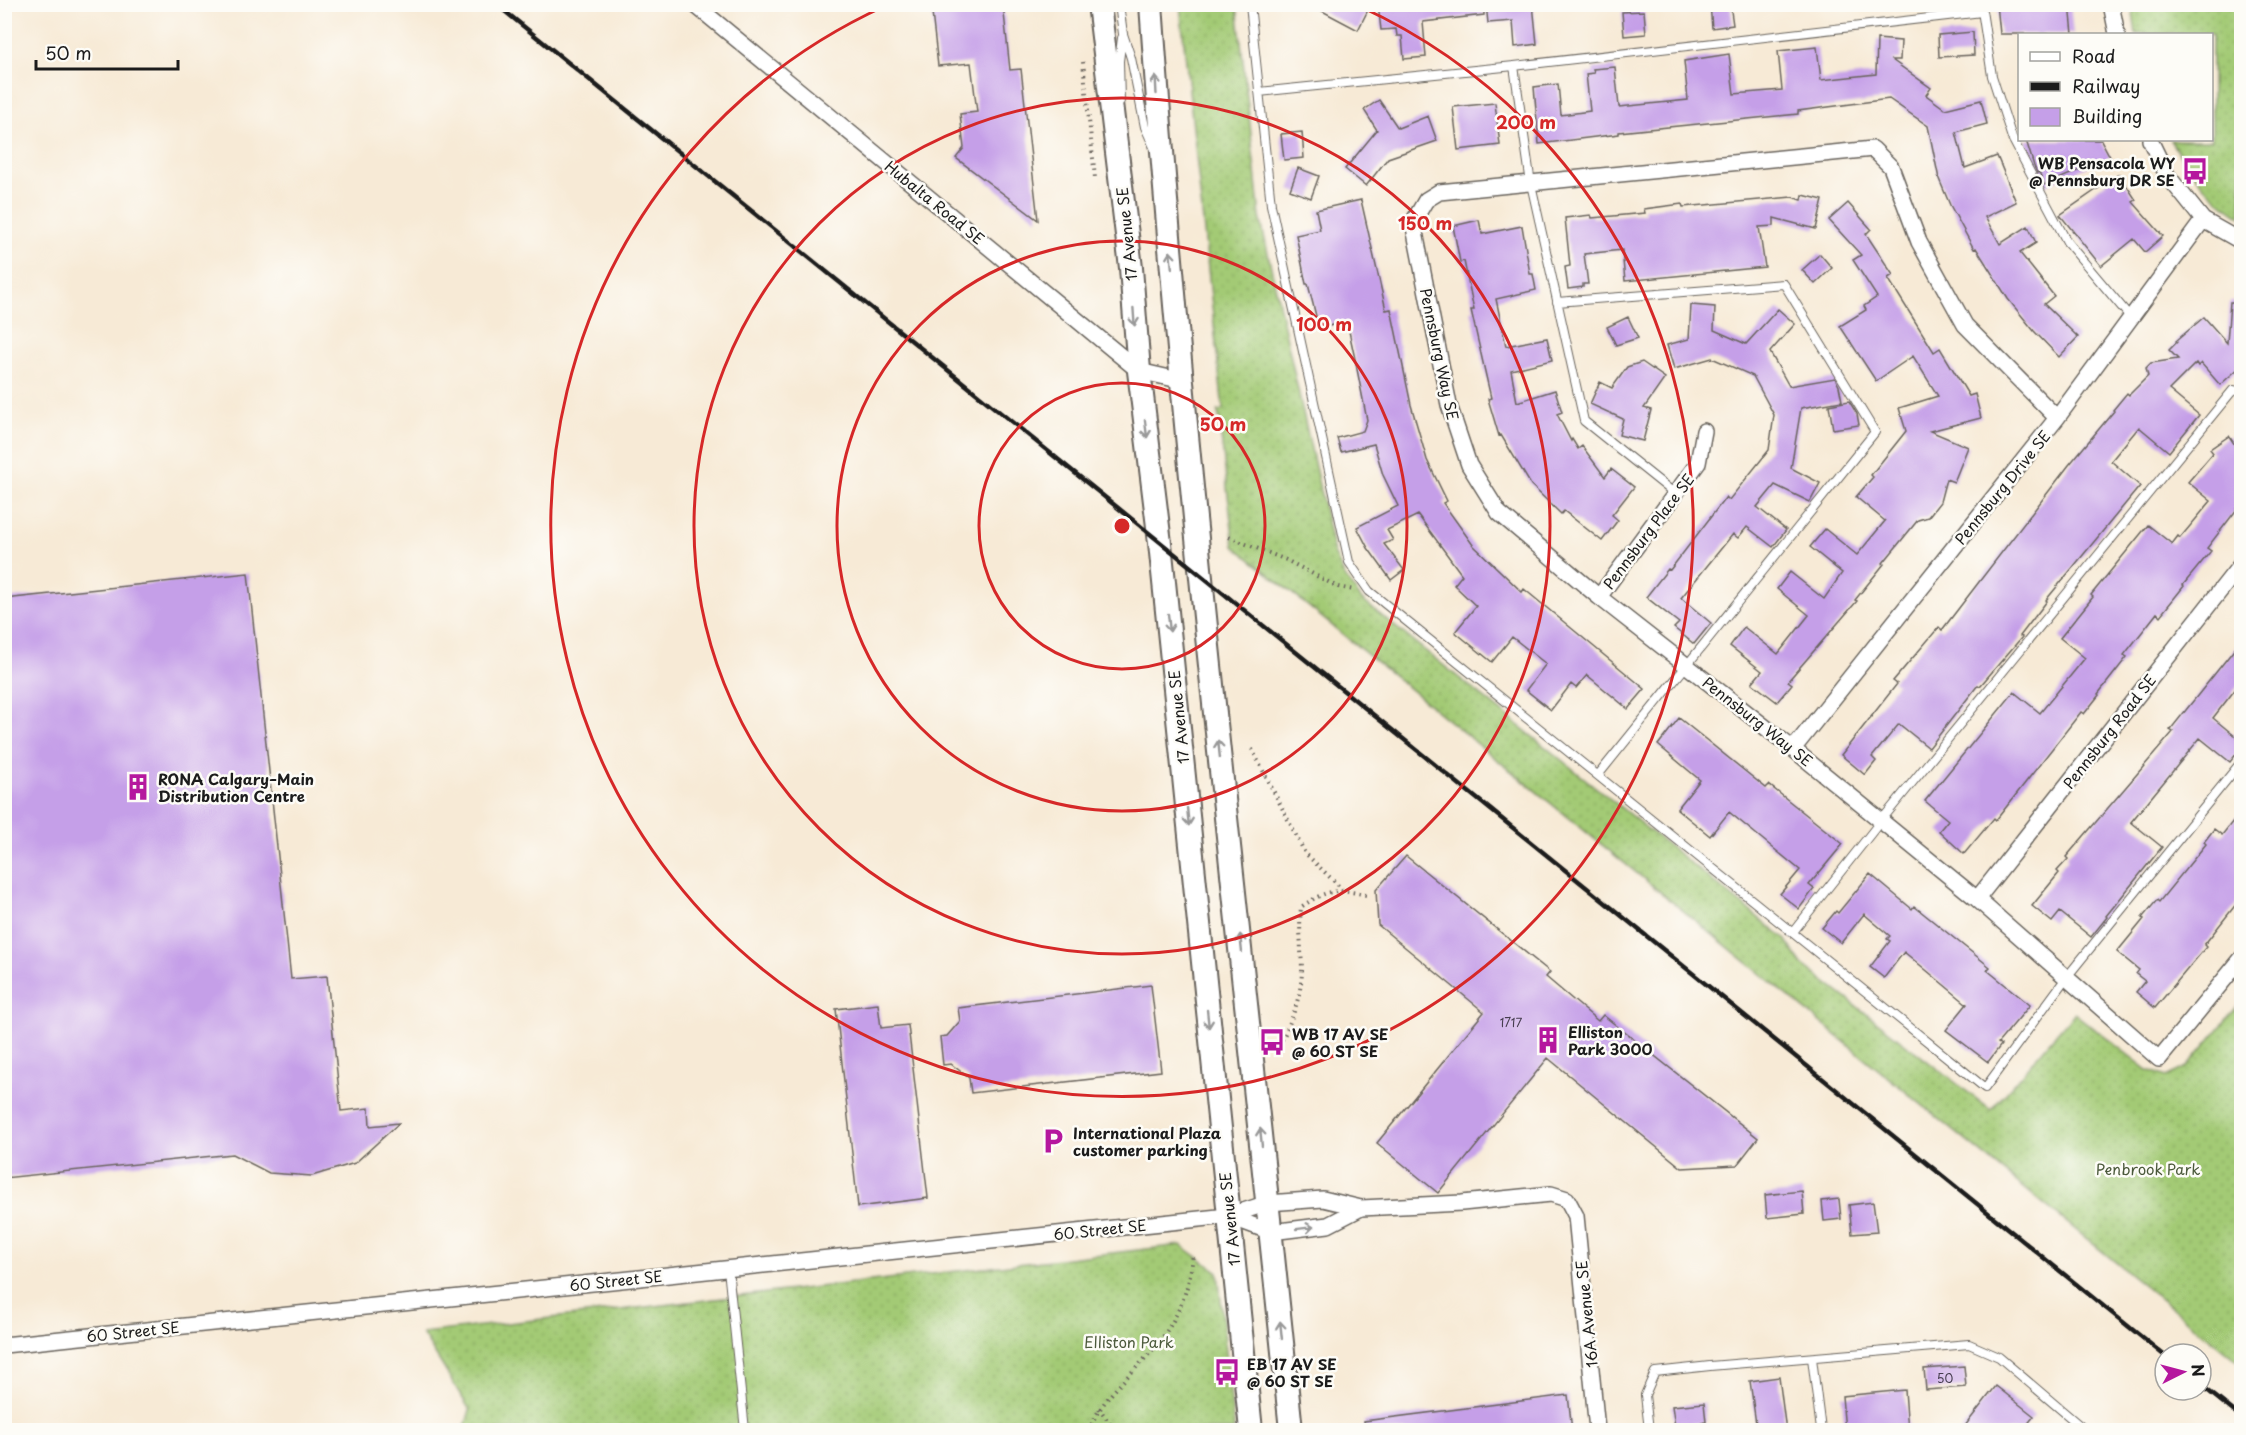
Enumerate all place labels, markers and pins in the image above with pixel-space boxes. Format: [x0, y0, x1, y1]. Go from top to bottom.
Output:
place label: WB Pensacola WY @ Pennsburg DR SE [2029, 151, 2176, 191]
bus stop icon: WB Pensacola WY @ Pennsburg DR SE [2180, 156, 2210, 186]
centre of rings [1112, 516, 1132, 536]
place label: RONA Calgary–Main Distribution Centre [158, 767, 314, 807]
building icon: RONA Calgary–Main Distribution Centre [123, 772, 153, 802]
place label: Elliston Park 3000 [1568, 1020, 1652, 1060]
place label: WB 17 AV SE @ 60 ST SE [1292, 1022, 1388, 1062]
building icon: Elliston Park 3000 [1533, 1025, 1563, 1055]
bus stop icon: WB 17 AV SE @ 60 ST SE [1257, 1027, 1287, 1057]
place label: International Plaza customer parking [1073, 1121, 1222, 1161]
parking icon: International Plaza customer parking [1038, 1126, 1068, 1156]
place label: EB 17 AV SE @ 60 ST SE [1247, 1352, 1337, 1392]
bus stop icon: EB 17 AV SE @ 60 ST SE [1212, 1357, 1242, 1387]

